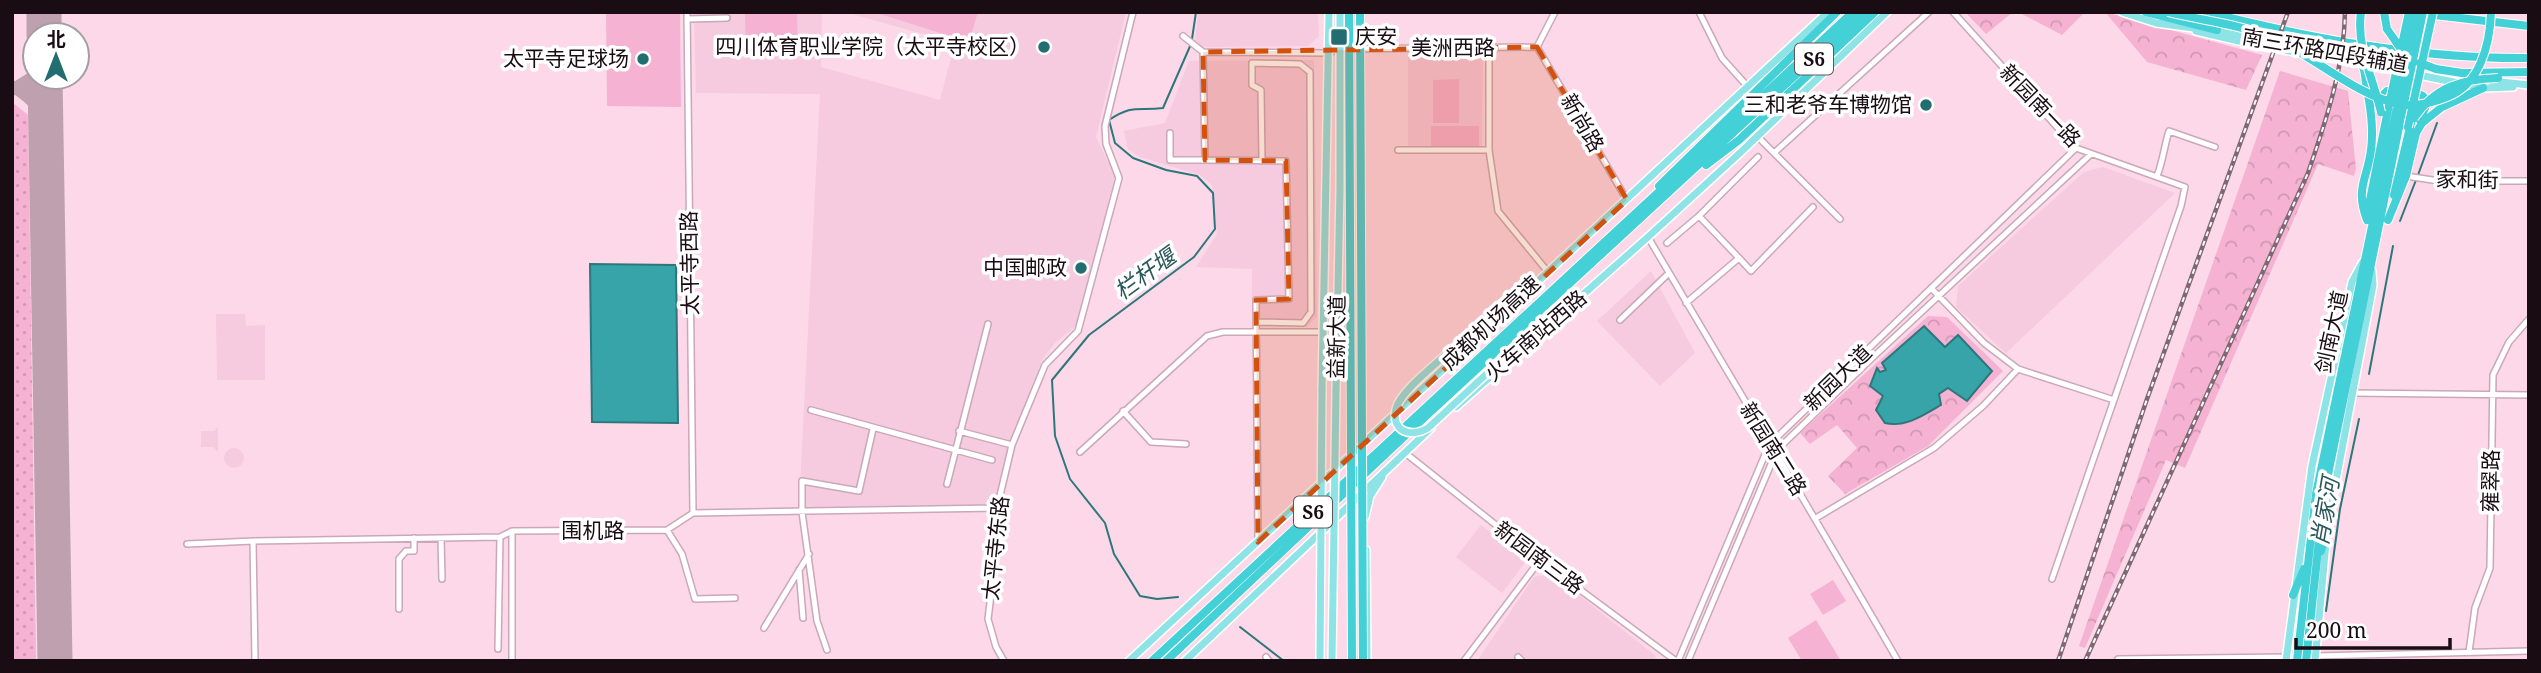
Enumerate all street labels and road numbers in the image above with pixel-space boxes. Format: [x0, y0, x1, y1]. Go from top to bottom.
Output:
street label: 南三环路四段辅道 [2240, 22, 2410, 78]
street label: 美洲西路 [1411, 33, 1495, 61]
road number: S6 [1795, 44, 1833, 74]
street label: 新园南一路 [1994, 58, 2087, 153]
street label: 新尚路 [1555, 88, 1611, 157]
street label: 家和街 [2435, 164, 2499, 194]
street label: 太平寺西路 [674, 210, 704, 316]
street label: 成都机场高速 [1435, 269, 1546, 375]
street label: 火车南站西路 [1479, 283, 1592, 387]
street label: 剑南大道 [2309, 288, 2353, 376]
street label: 益新大道 [1321, 295, 1351, 379]
street label: 新园大道 [1797, 338, 1877, 417]
street label: 新园南二路 [1734, 397, 1814, 500]
street label: 雍翠路 [2475, 449, 2505, 513]
street label: 太平寺东路 [976, 494, 1014, 602]
road number: S6 [1294, 496, 1332, 527]
street label: 新园南三路 [1489, 514, 1590, 600]
street label: 围机路 [562, 516, 625, 544]

